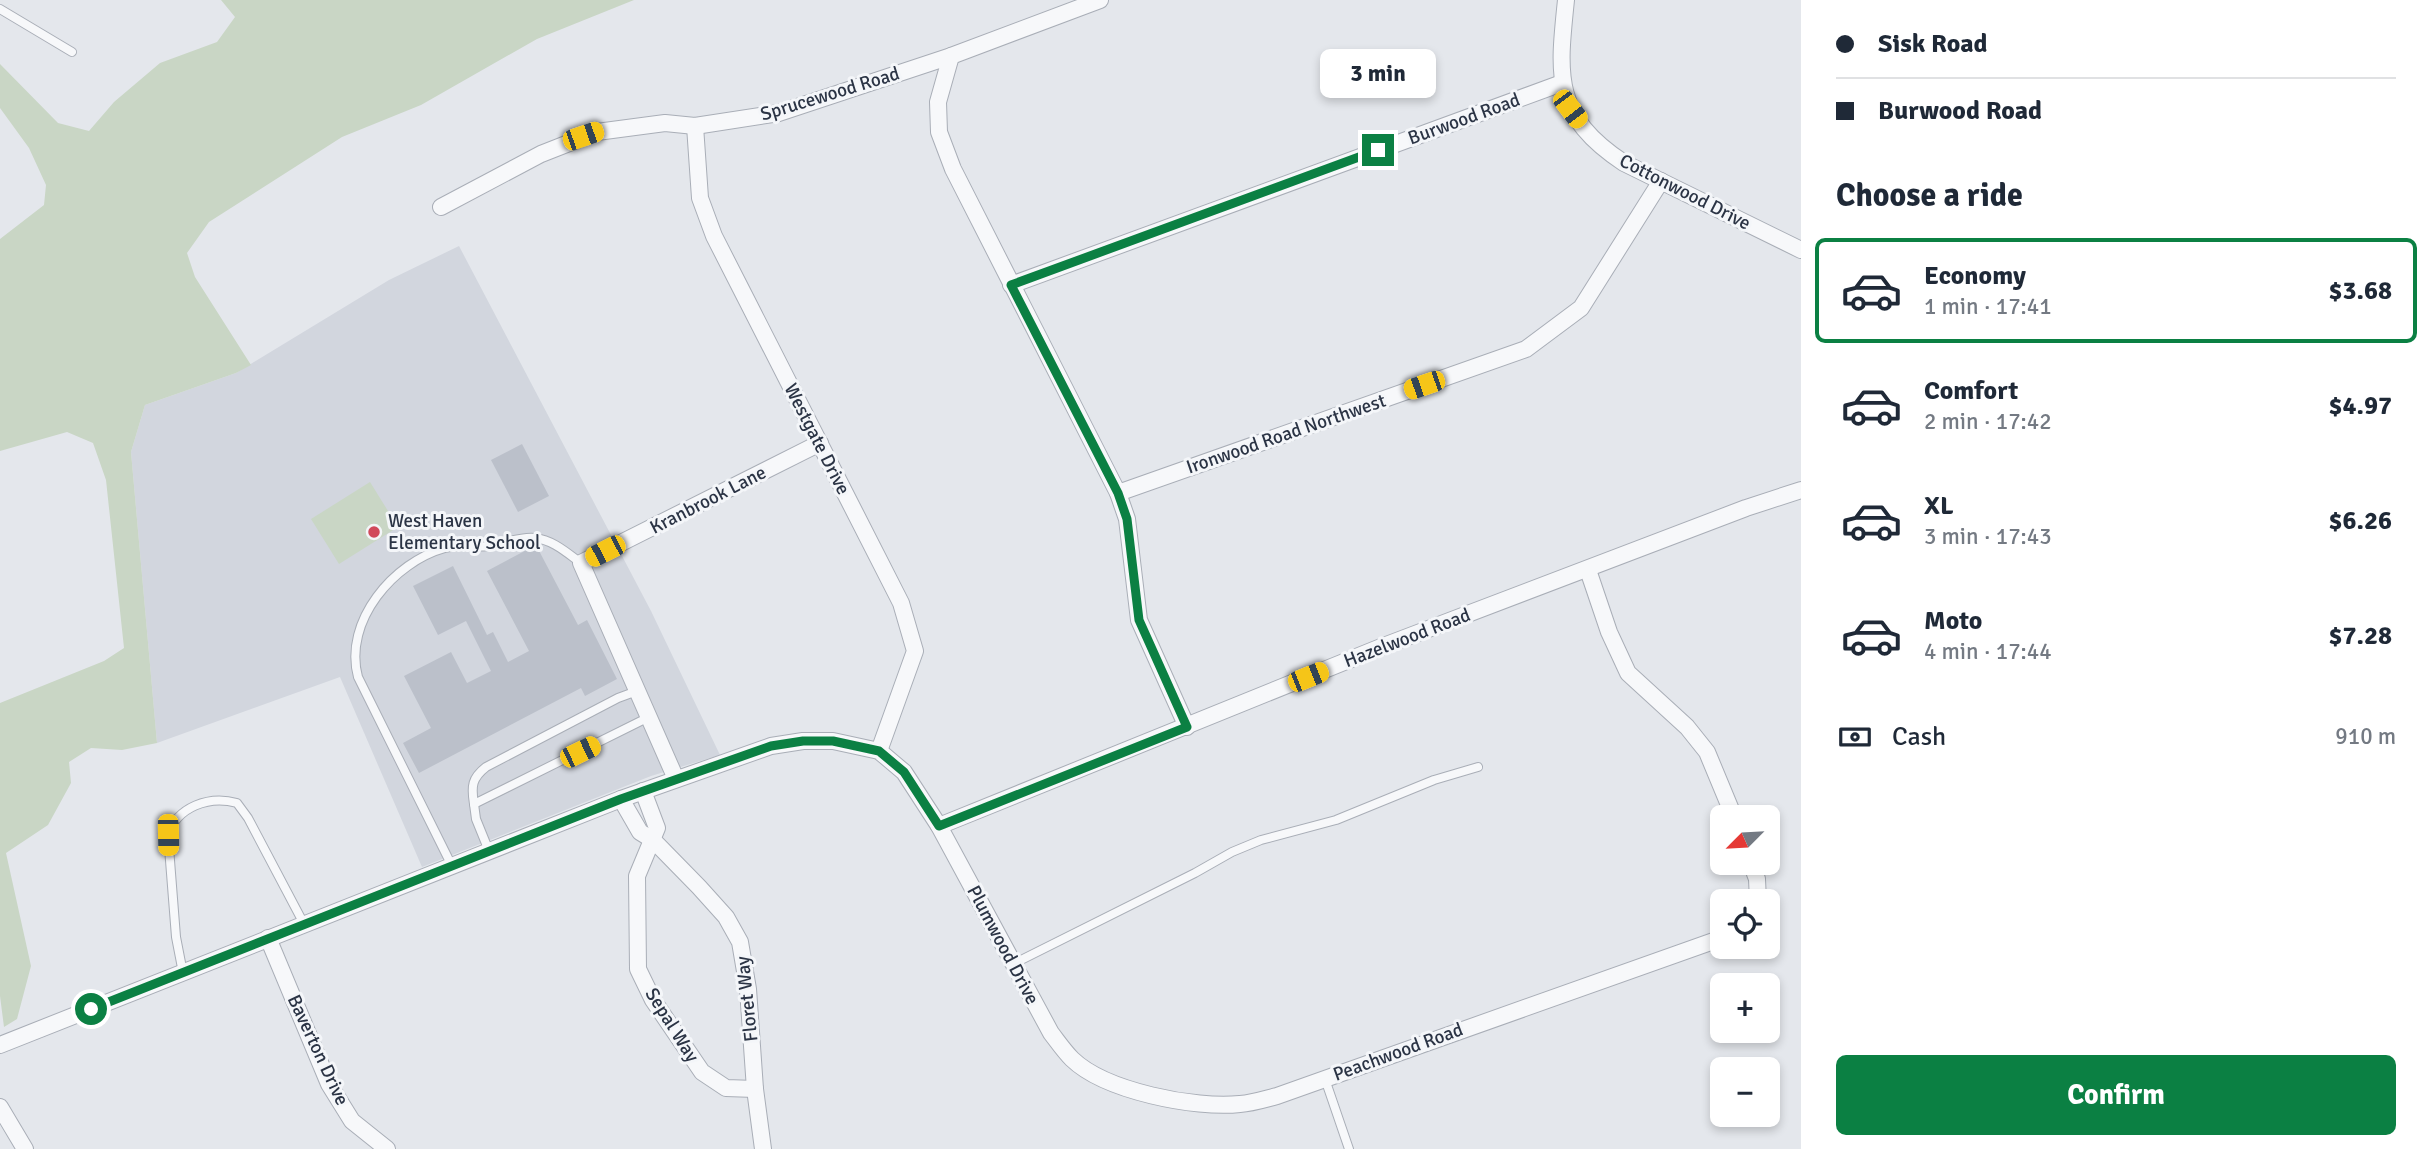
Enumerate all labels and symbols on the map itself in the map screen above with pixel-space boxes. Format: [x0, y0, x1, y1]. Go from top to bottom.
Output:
callout: 3 min [1320, 48, 1436, 97]
street label: Sprucewood Road [758, 61, 902, 127]
car [1549, 86, 1592, 132]
street label: Burwood Road [1405, 88, 1523, 150]
car [560, 119, 607, 153]
route end [1362, 134, 1394, 166]
street label: Cottonwood Drive [1615, 149, 1755, 235]
car [1401, 368, 1448, 402]
street label: Westgate Drive [779, 379, 855, 499]
street label: Ironwood Road Northwest [1183, 388, 1389, 479]
street label: Kranbrook Lane [646, 460, 770, 540]
place label: West Haven Elementary School [388, 509, 541, 555]
marker: West Haven Elementary School [366, 524, 382, 540]
car [582, 532, 629, 570]
street label: Hazelwood Road [1340, 603, 1474, 673]
car [1285, 659, 1332, 695]
car [557, 733, 604, 771]
north arrow [1710, 805, 1780, 875]
car [158, 814, 179, 856]
street label: Plumwood Drive [962, 881, 1044, 1009]
street label: Floret Way [731, 955, 763, 1043]
street label: Sepal Way [640, 983, 704, 1067]
street label: Baverton Drive [282, 991, 354, 1109]
route start [75, 993, 107, 1025]
street label: Peachwood Road [1330, 1017, 1466, 1087]

